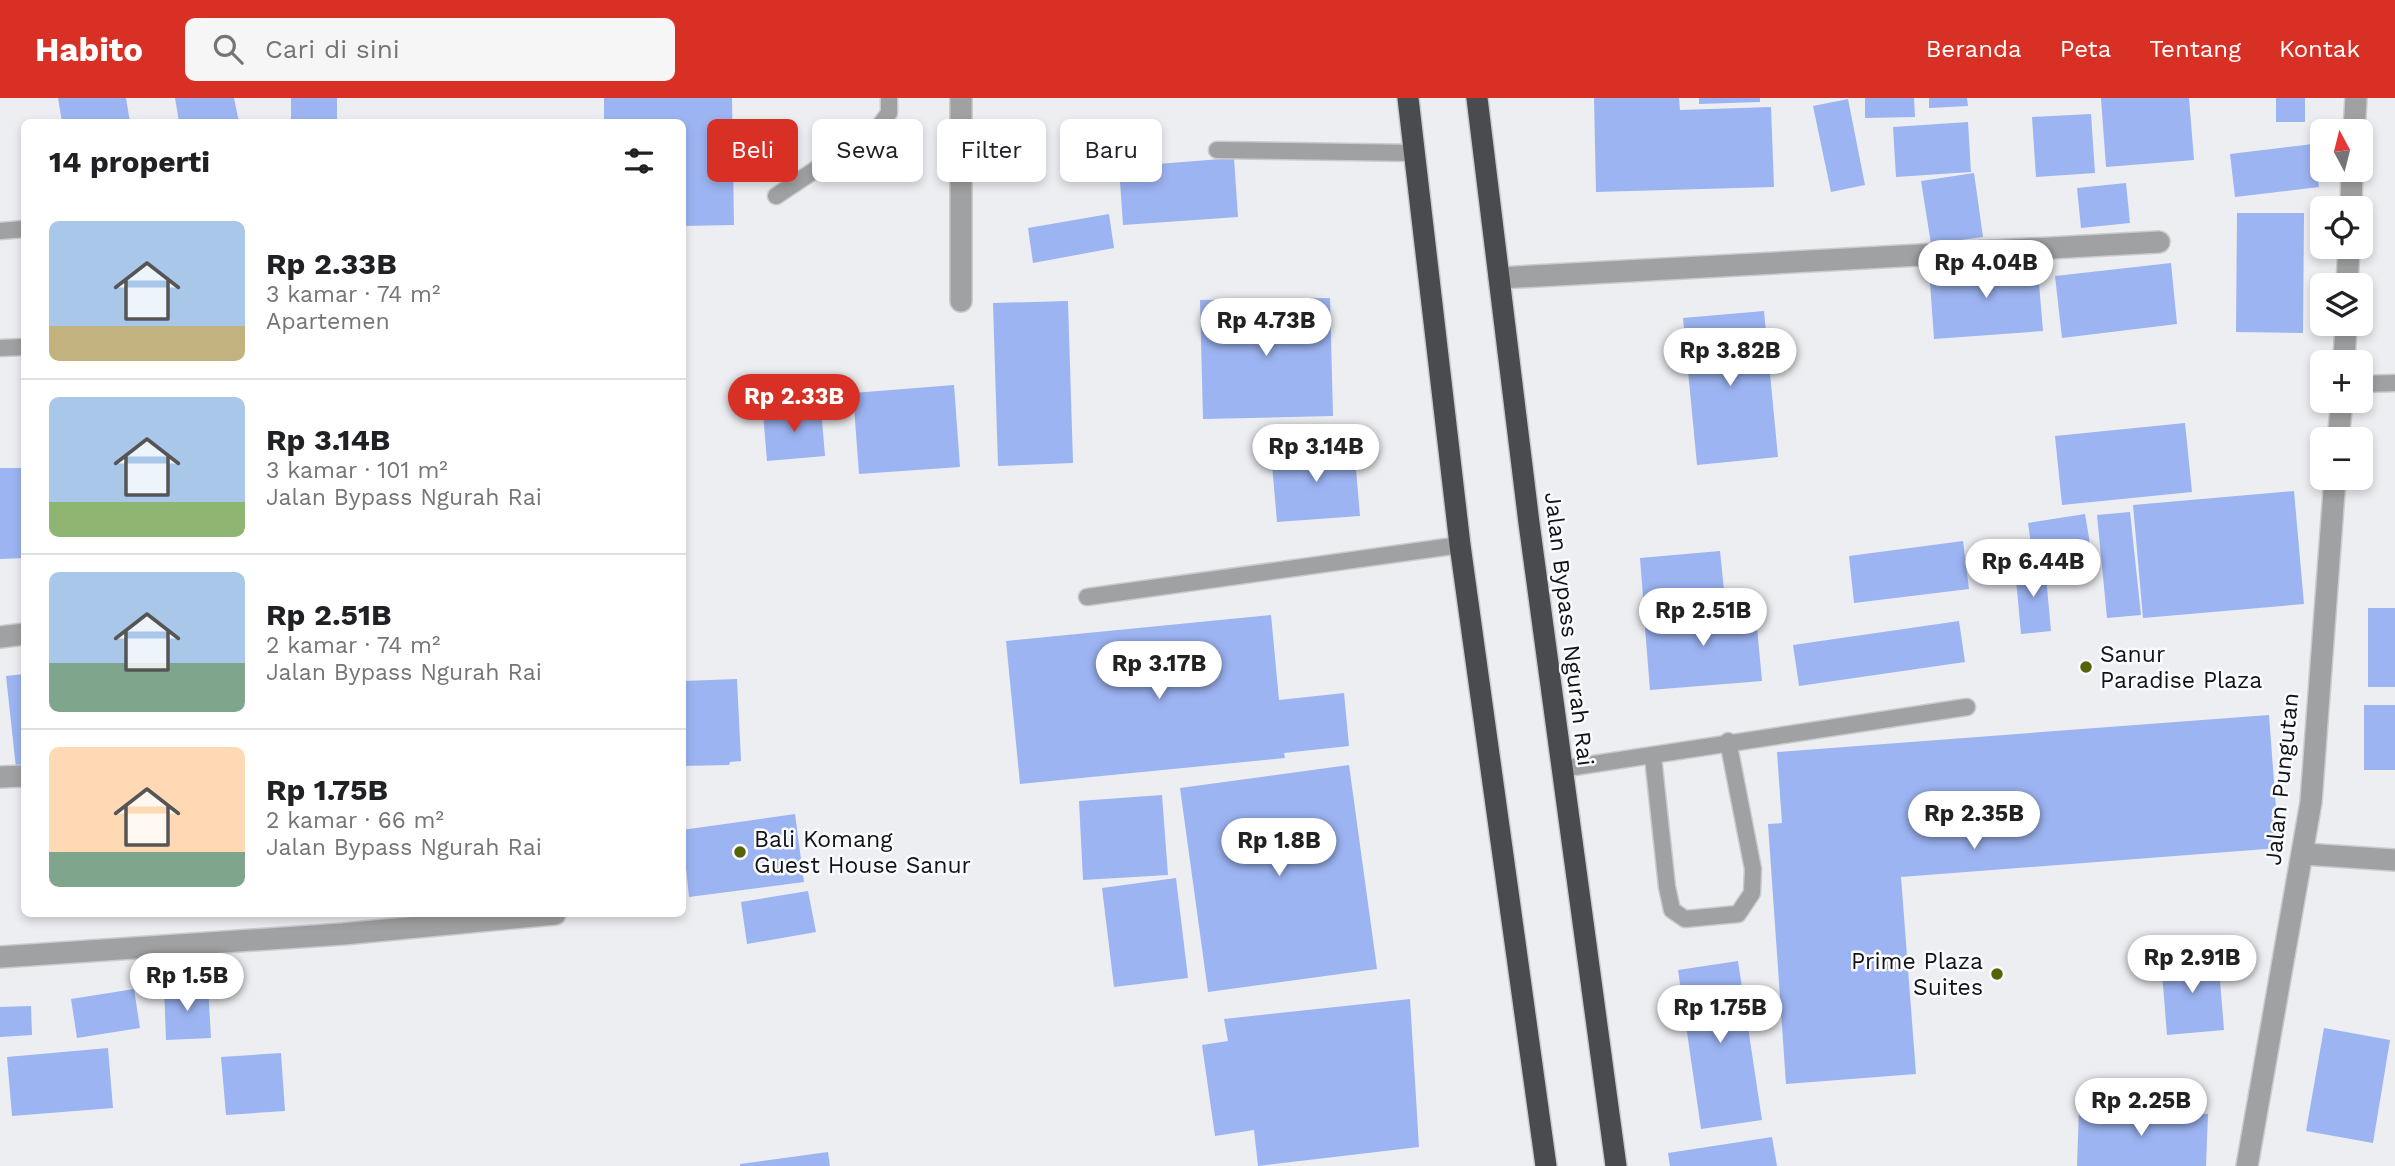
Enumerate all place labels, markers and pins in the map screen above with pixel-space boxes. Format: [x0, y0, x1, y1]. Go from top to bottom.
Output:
pin: Rp 4.04B [1914, 240, 2058, 300]
pin: Rp 4.73B [1194, 299, 1338, 358]
pin: Rp 3.82B [1658, 328, 1802, 388]
pin: Rp 2.33B [722, 374, 866, 434]
pin: Rp 3.14B [1244, 424, 1388, 484]
pin: Rp 6.44B [1961, 540, 2105, 599]
pin: Rp 2.51B [1631, 588, 1775, 648]
place label: Sanur Paradise Plaza [2100, 641, 2262, 694]
pin: Rp 3.17B [1087, 642, 1231, 701]
marker: Sanur Paradise Plaza [2078, 659, 2094, 675]
pin: Rp 2.35B [1902, 792, 2046, 851]
pin: Rp 1.8B [1214, 818, 1344, 878]
place label: Bali Komang Guest House Sanur [754, 826, 971, 879]
marker: Bali Komang Guest House Sanur [732, 844, 748, 860]
pin: Rp 2.91B [2120, 936, 2264, 995]
place label: Prime Plaza Suites [1851, 948, 1983, 1001]
pin: Rp 1.5B [122, 954, 252, 1013]
marker: Prime Plaza Suites [1989, 966, 2005, 982]
pin: Rp 1.75B [1648, 986, 1792, 1045]
pin: Rp 2.25B [2069, 1079, 2213, 1138]

